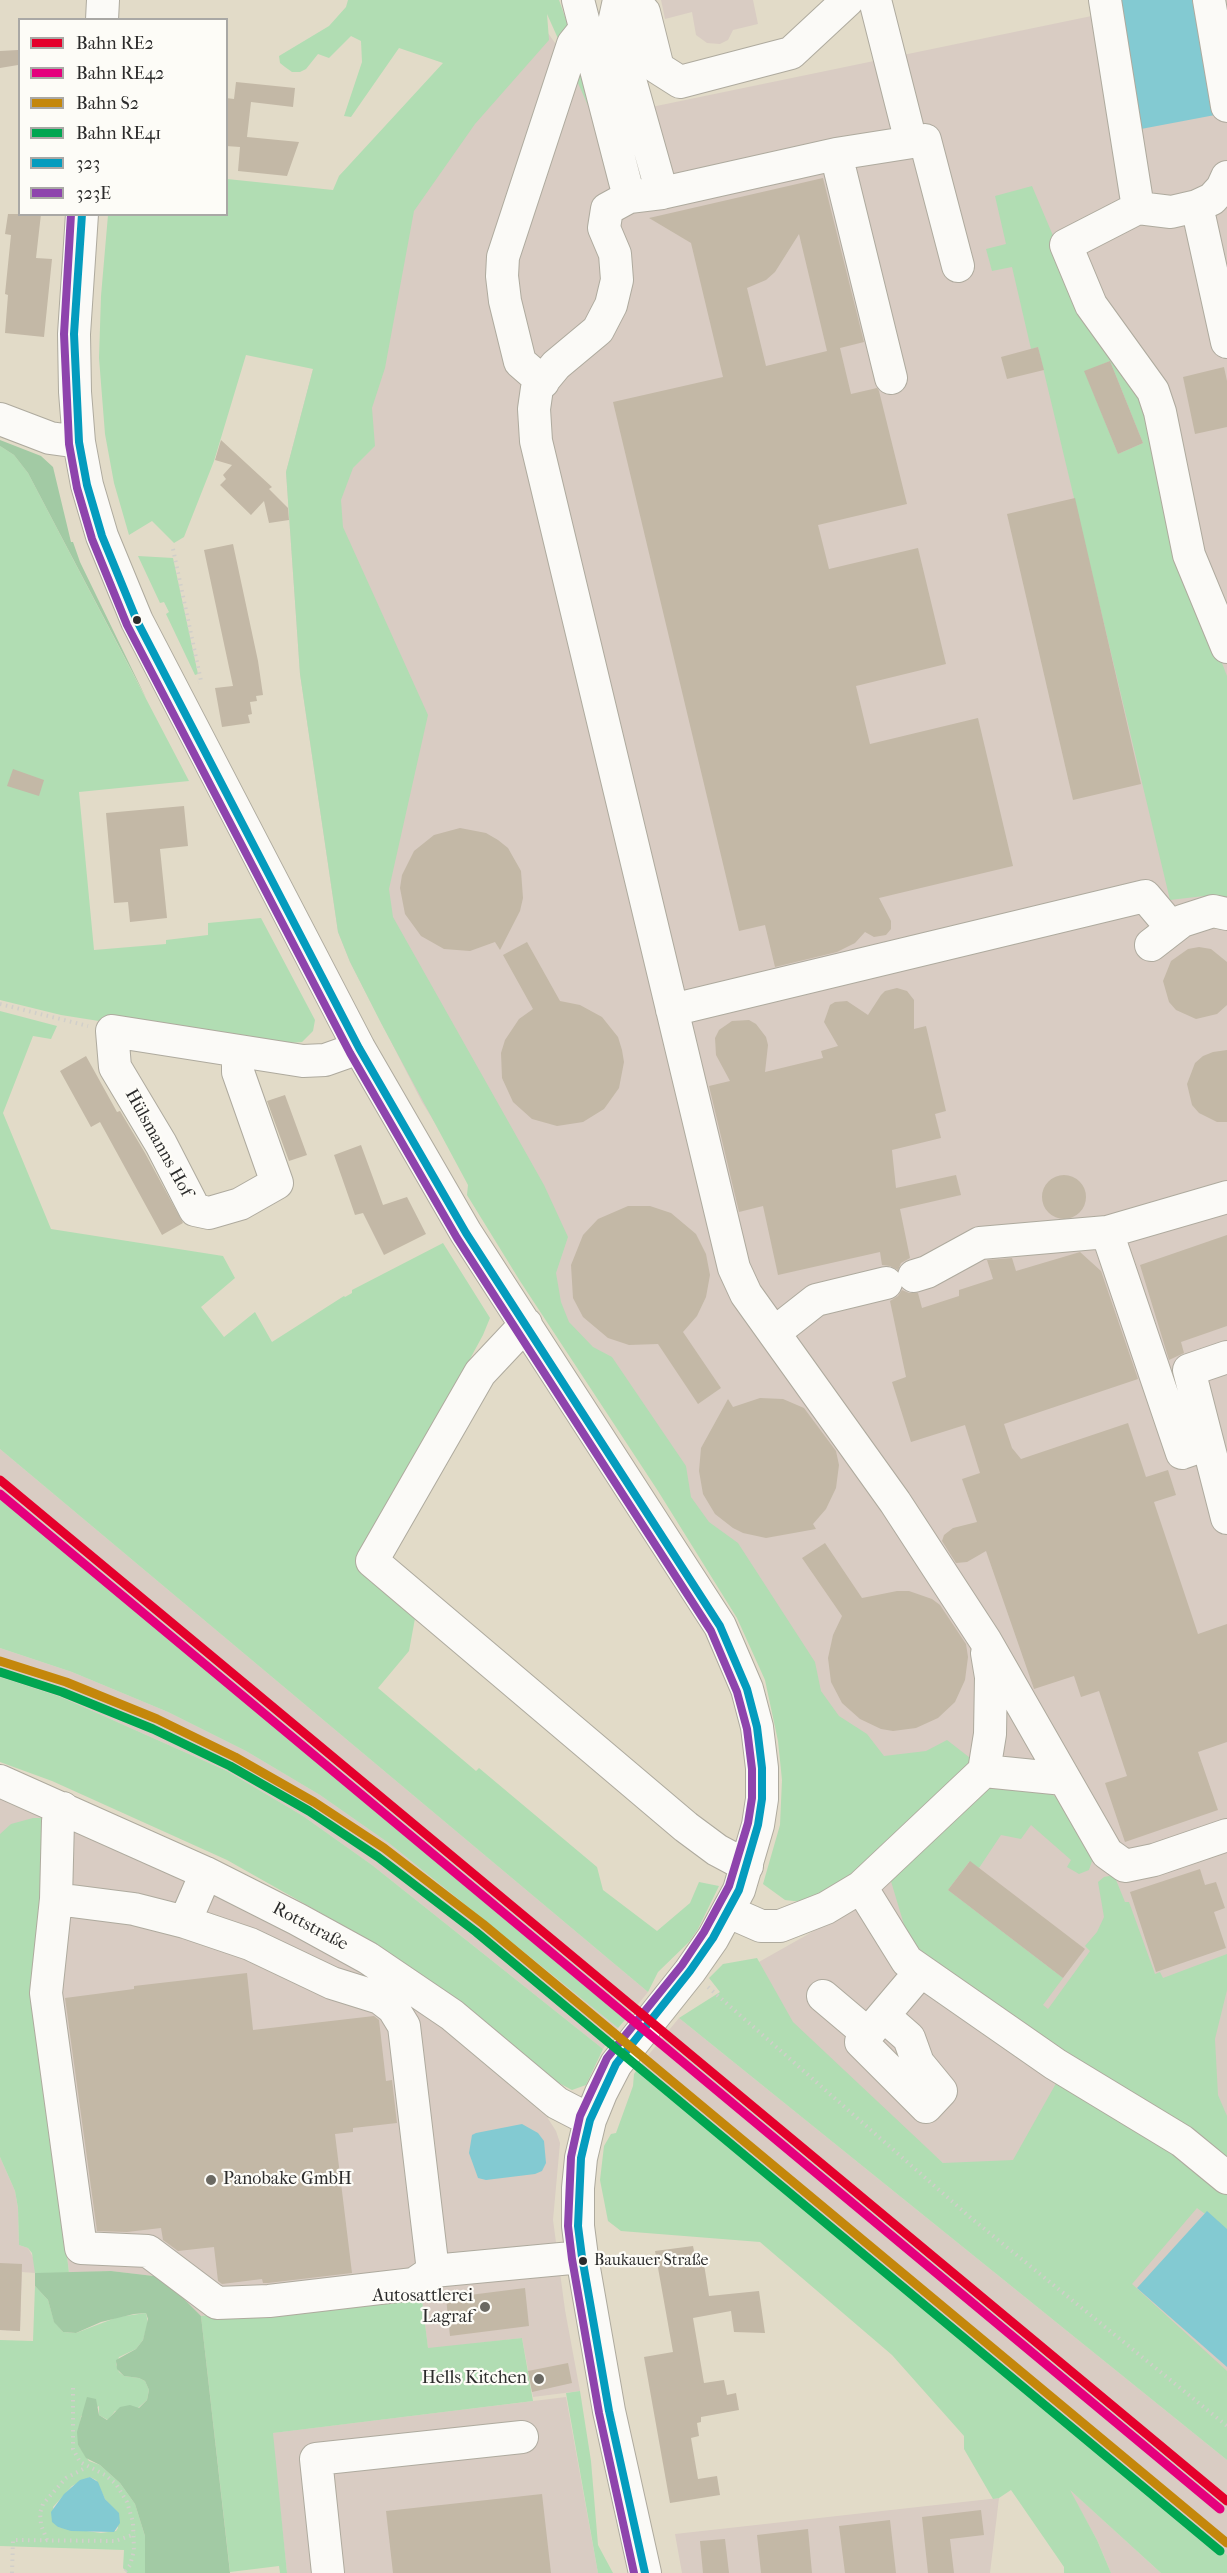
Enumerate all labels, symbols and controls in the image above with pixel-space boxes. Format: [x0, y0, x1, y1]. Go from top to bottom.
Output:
legend [18, 18, 228, 216]
text: Bahn RE2 [76, 33, 154, 54]
text: Bahn RE42 [76, 63, 164, 84]
text: Bahn S2 [76, 93, 139, 114]
text: Bahn RE41 [76, 123, 162, 144]
text: 323 [76, 153, 100, 174]
text: 323E [76, 183, 111, 204]
unlabelled marker [131, 614, 143, 626]
street label: Hülsmanns Hof [120, 1086, 196, 1200]
street label: Rottstraße [268, 1898, 352, 1956]
place label: Panobake GmbH [223, 2169, 352, 2191]
marker: Panobake GmbH [204, 2173, 218, 2187]
place label: Baukauer Straße [594, 2251, 708, 2271]
marker: Baukauer Straße [577, 2255, 589, 2267]
place label: Autosattlerei Lagraf [372, 2286, 473, 2328]
marker: Autosattlerei Lagraf [478, 2300, 492, 2314]
place label: Hells Kitchen [422, 2368, 527, 2390]
marker: Hells Kitchen [532, 2372, 546, 2386]

